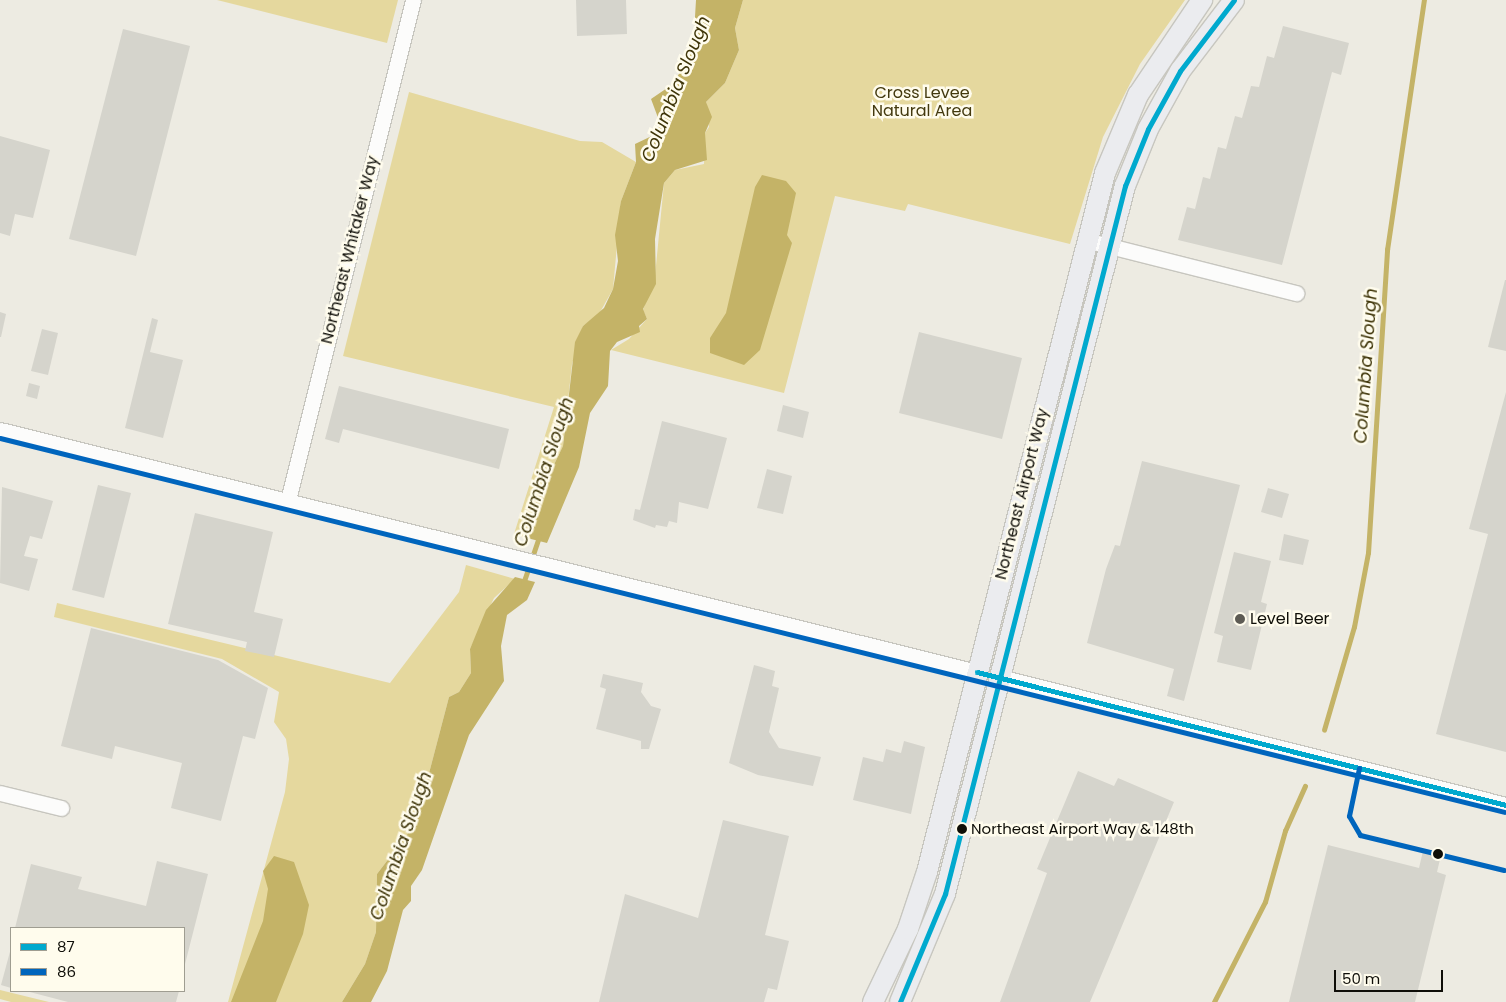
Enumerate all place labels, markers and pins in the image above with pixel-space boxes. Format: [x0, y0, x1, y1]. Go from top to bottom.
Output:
place label: Level Beer [1250, 609, 1330, 629]
marker: Level Beer [1234, 613, 1246, 625]
place label: Northeast Airport Way & 148th [971, 820, 1194, 838]
marker: Northeast Airport Way & 148th [957, 824, 967, 834]
unlabelled marker [1433, 849, 1443, 859]

